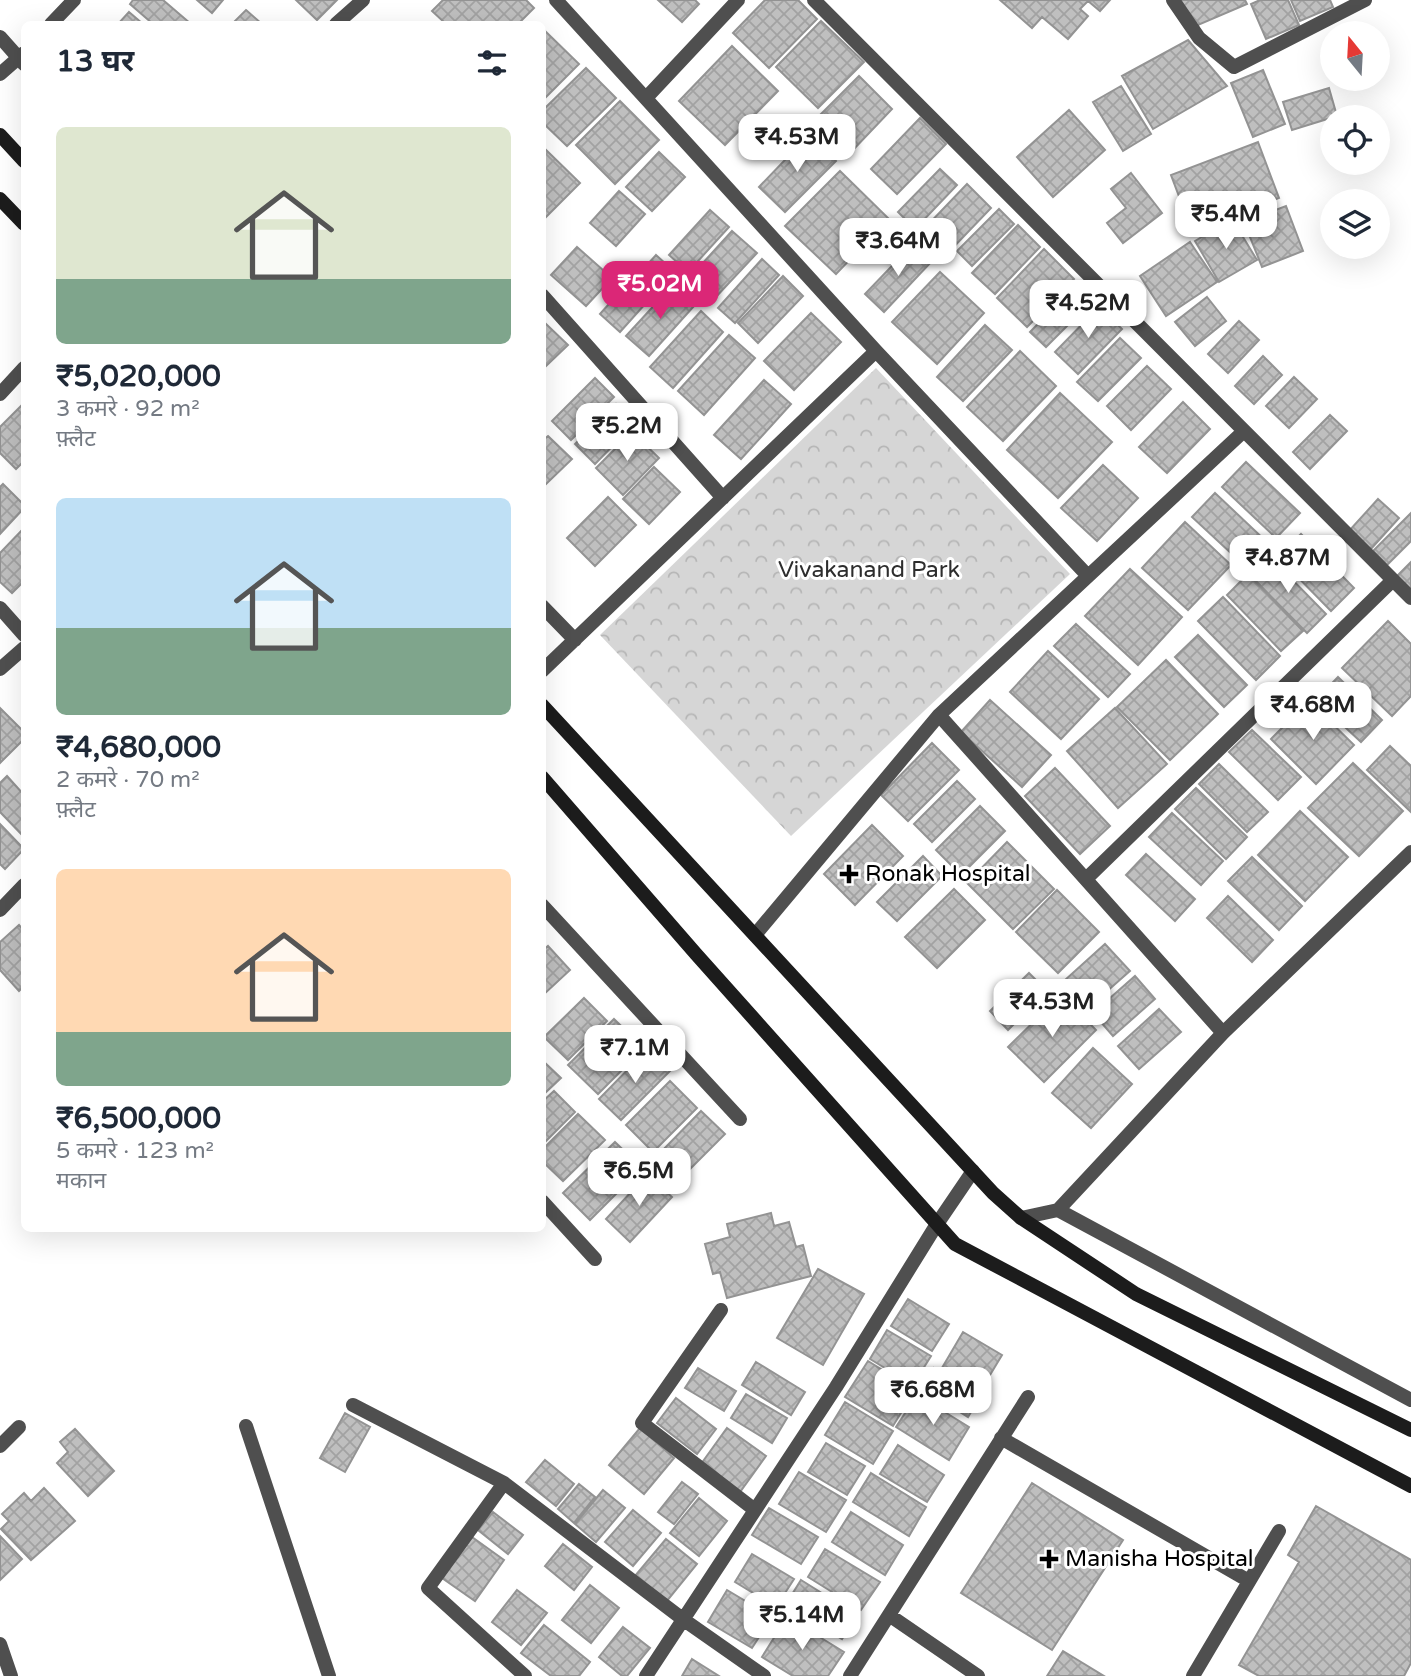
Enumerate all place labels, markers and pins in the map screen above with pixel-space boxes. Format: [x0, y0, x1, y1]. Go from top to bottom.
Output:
pin: ₹4.53M [740, 114, 854, 174]
pin: ₹5.4M [1177, 191, 1275, 251]
pin: ₹3.64M [841, 218, 955, 278]
pin: ₹5.02M [603, 262, 717, 321]
pin: ₹4.52M [1031, 280, 1145, 340]
pin: ₹5.2M [578, 404, 676, 463]
pin: ₹4.87M [1231, 536, 1345, 595]
pin: ₹4.68M [1256, 682, 1370, 742]
place label: Ronak Hospital [865, 860, 1031, 888]
marker: Ronak Hospital [839, 864, 859, 884]
pin: ₹4.53M [995, 979, 1109, 1039]
pin: ₹7.1M [586, 1026, 684, 1085]
pin: ₹6.5M [590, 1148, 688, 1208]
pin: ₹6.68M [876, 1368, 990, 1427]
place label: Manisha Hospital [1065, 1545, 1254, 1573]
marker: Manisha Hospital [1039, 1549, 1059, 1569]
pin: ₹5.14M [745, 1592, 859, 1652]

